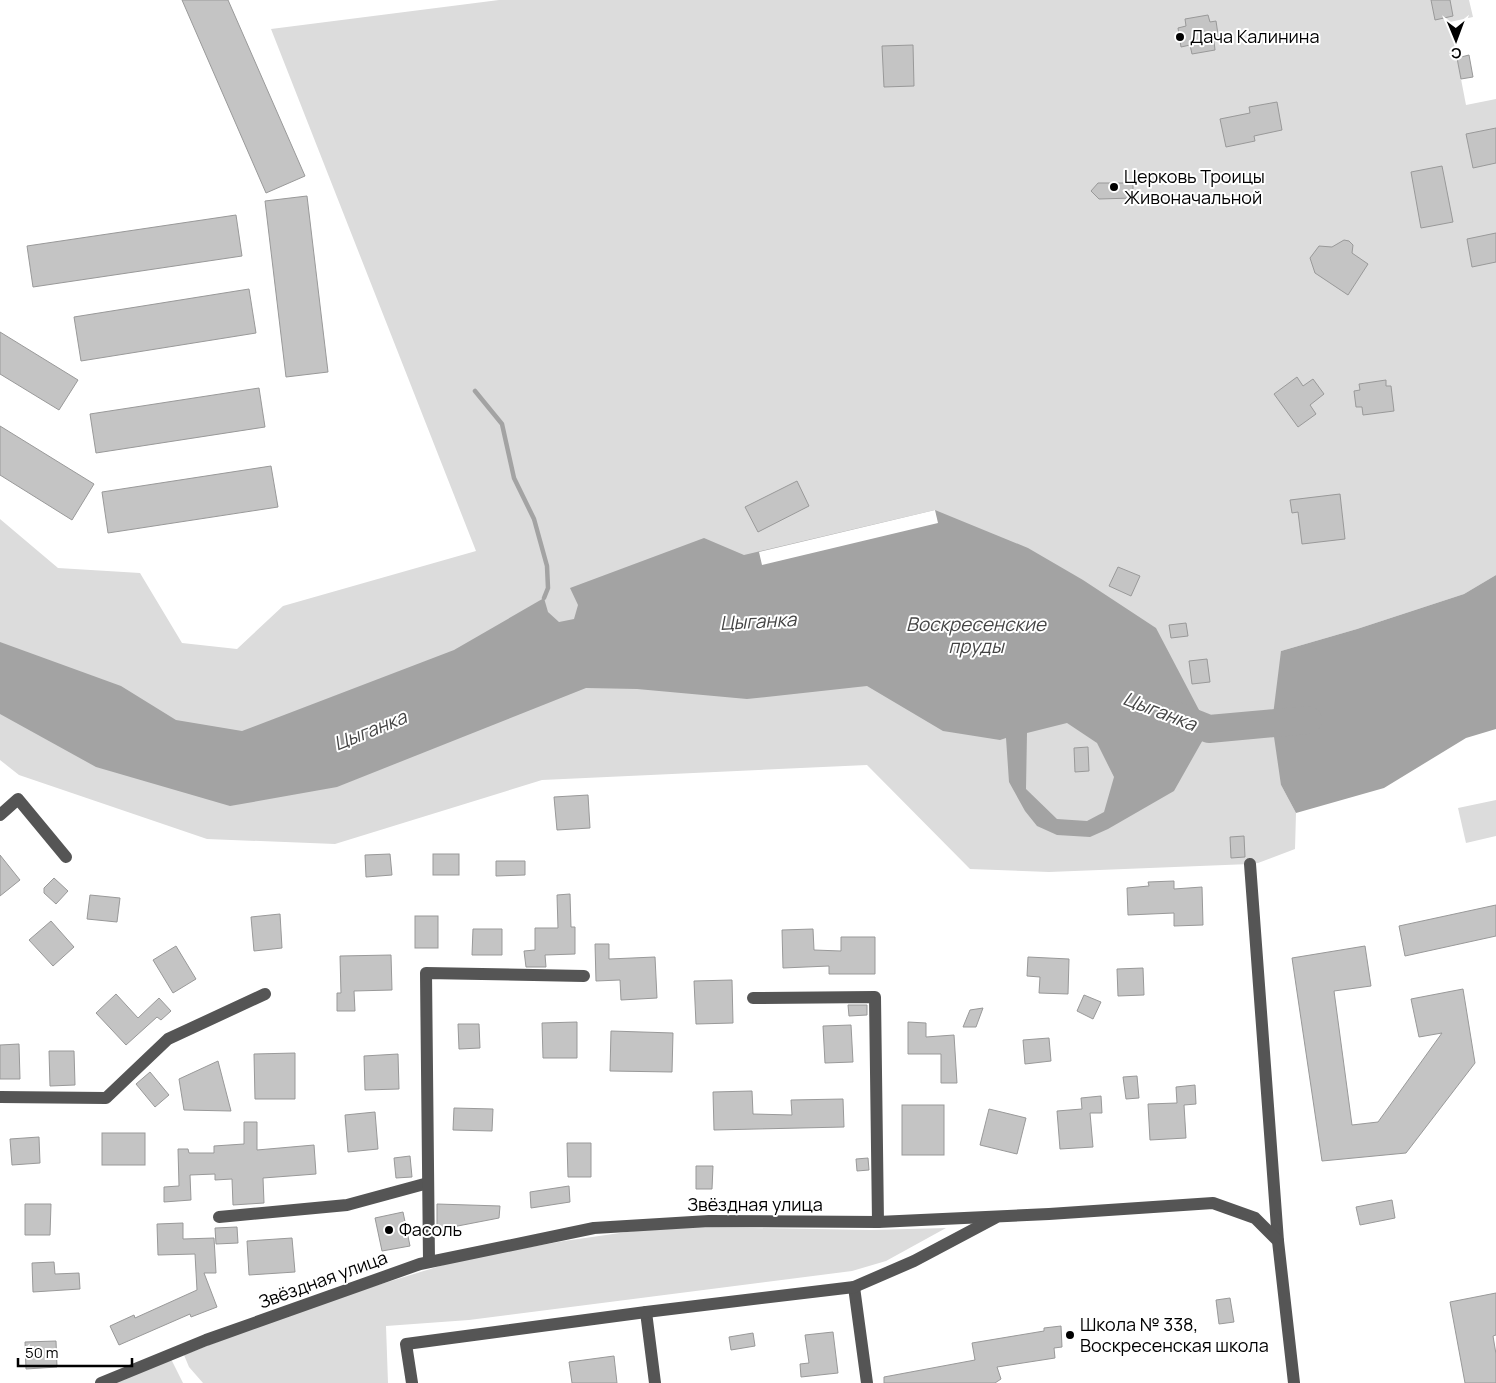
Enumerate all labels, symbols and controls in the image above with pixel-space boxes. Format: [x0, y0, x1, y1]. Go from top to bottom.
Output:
north arrow [1431, 15, 1481, 65]
place label: Дача Калинина [1190, 24, 1319, 48]
marker: Дача Калинина [1174, 31, 1186, 43]
text: С [1451, 44, 1462, 63]
place label: Церковь Троицы Живоначальной [1124, 164, 1265, 209]
marker: Церковь Троицы Живоначальной [1108, 181, 1120, 193]
water label: Цыганка [719, 606, 798, 636]
water label: Воскресенские пруды [906, 611, 1048, 659]
water label: Цыганка [1120, 685, 1202, 737]
water label: Цыганка [330, 703, 412, 756]
street label: Звёздная улица [687, 1192, 823, 1216]
place label: Фасоль [399, 1217, 462, 1241]
marker: Фасоль [383, 1224, 395, 1236]
street label: Звёздная улица [255, 1245, 390, 1314]
place label: Школа № 338, Воскресенская школа [1080, 1312, 1269, 1357]
marker: Школа № 338, Воскресенская школа [1064, 1329, 1076, 1341]
scale bar [18, 1336, 131, 1368]
text: 50 m [25, 1342, 59, 1363]

